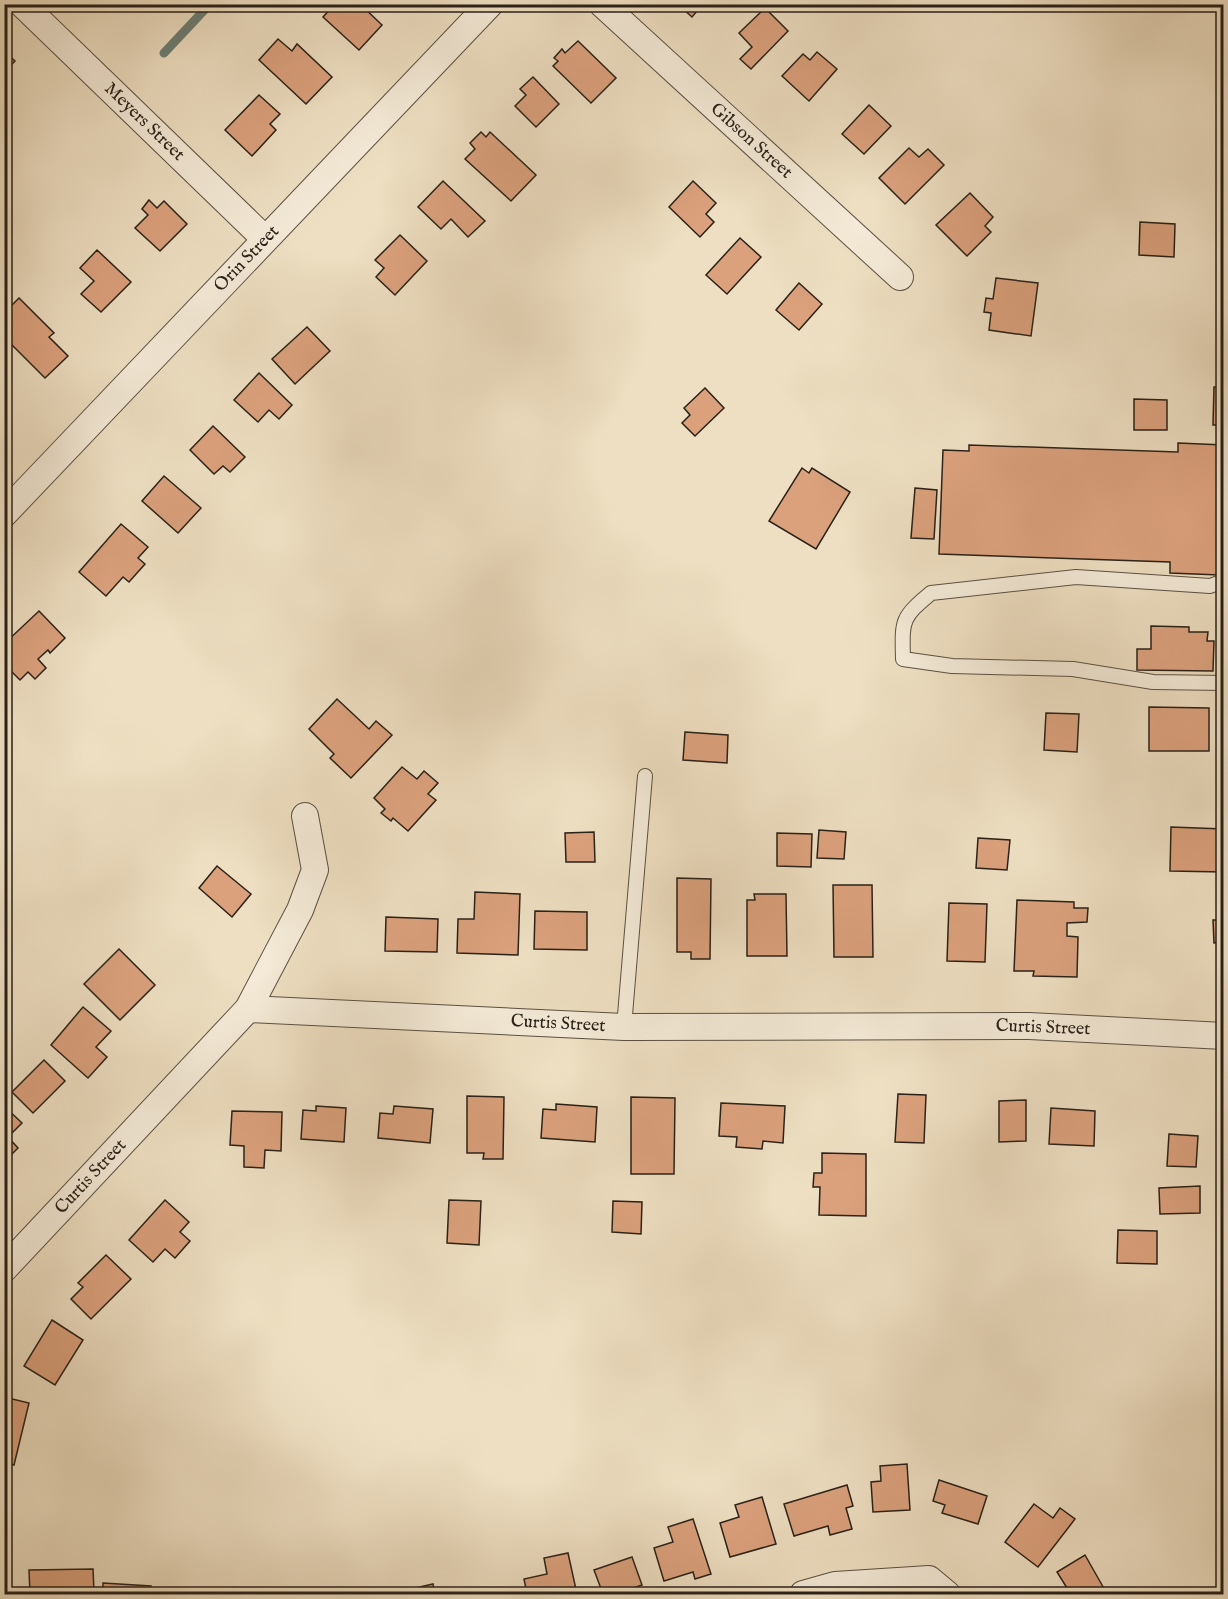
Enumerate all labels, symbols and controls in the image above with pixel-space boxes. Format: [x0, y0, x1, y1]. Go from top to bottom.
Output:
street label: Meyers Street [99, 78, 189, 166]
street label: Gibson Street [705, 98, 797, 184]
street label: Orin Street [209, 221, 285, 297]
street label: Curtis Street [510, 1010, 606, 1038]
street label: Curtis Street [995, 1015, 1091, 1041]
street label: Curtis Street [50, 1134, 132, 1220]

